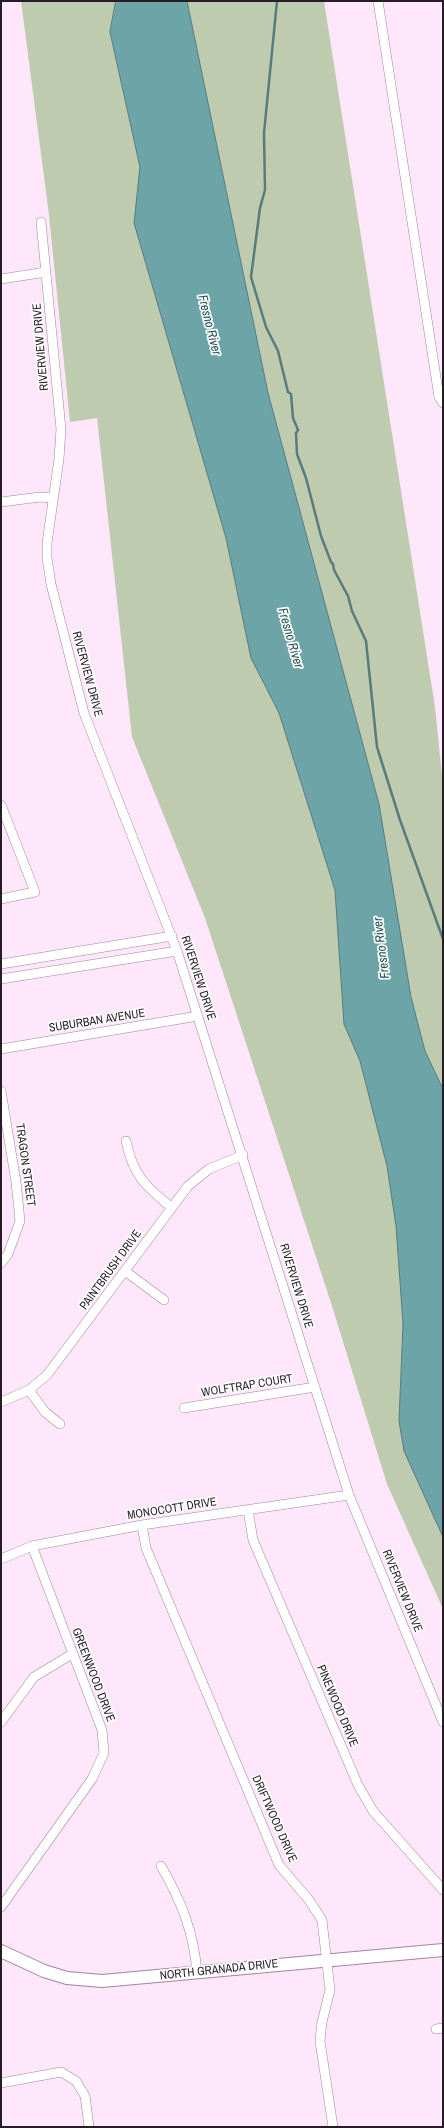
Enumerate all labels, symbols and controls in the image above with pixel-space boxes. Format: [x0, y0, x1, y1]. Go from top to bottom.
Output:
water label: Fresno River [194, 293, 224, 357]
street label: RIVERVIEW DRIVE [30, 303, 52, 391]
water label: Fresno River [274, 606, 306, 670]
street label: RIVERVIEW DRIVE [69, 630, 105, 718]
water label: Fresno River [371, 916, 393, 980]
street label: RIVERVIEW DRIVE [178, 934, 218, 1022]
street label: SUBURBAN AVENUE [48, 1006, 146, 1036]
street label: TRAGON STREET [12, 1123, 38, 1207]
street label: PAINTBRUSH DRIVE [77, 1227, 145, 1313]
street label: RIVERVIEW DRIVE [276, 1242, 316, 1330]
street label: WOLFTRAP COURT [200, 1372, 294, 1400]
street label: MONOCOTT DRIVE [126, 1495, 218, 1523]
street label: RIVERVIEW DRIVE [379, 1548, 425, 1634]
street label: GREENWOOD DRIVE [68, 1626, 118, 1724]
street label: PINEWOOD DRIVE [313, 1663, 361, 1749]
street label: DRIFTWOOD DRIVE [248, 1773, 300, 1865]
street label: NORTH GRANADA DRIVE [159, 1957, 279, 1983]

